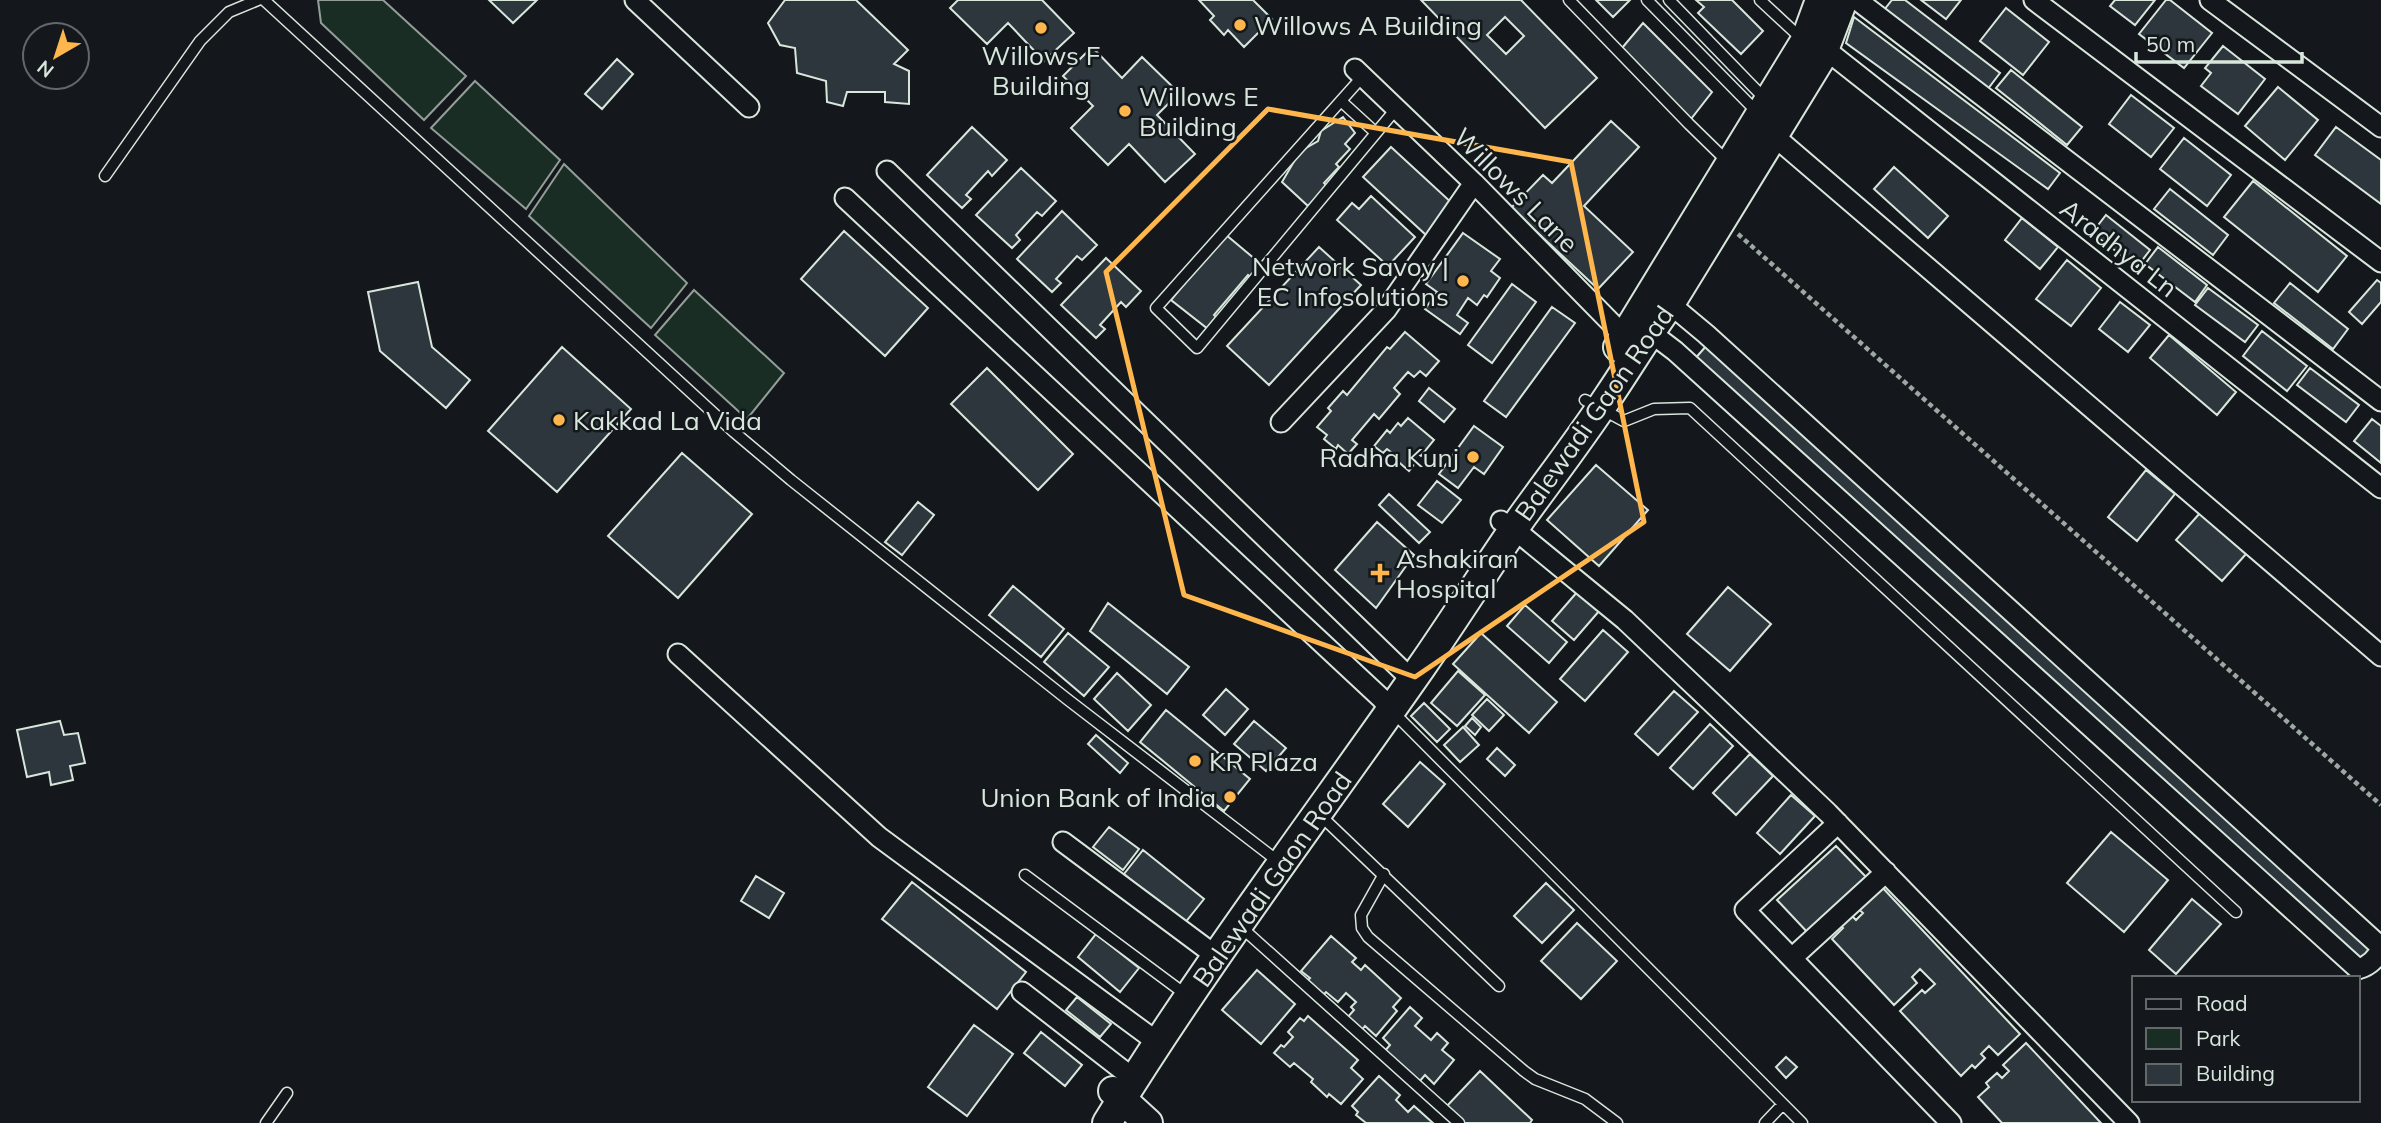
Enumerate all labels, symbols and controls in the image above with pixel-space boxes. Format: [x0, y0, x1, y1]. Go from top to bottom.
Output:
place label: Willows A Building [1254, 9, 1482, 42]
marker: Willows A Building [1232, 17, 1248, 33]
marker: Willows F Building [1033, 20, 1049, 36]
north arrow [21, 21, 91, 91]
scale bar [2136, 21, 2302, 65]
text: 50 m [2146, 31, 2195, 57]
place label: Willows F Building [982, 39, 1100, 102]
text: N [32, 55, 58, 83]
place label: Willows E Building [1139, 80, 1258, 143]
marker: Willows E Building [1117, 103, 1133, 119]
street label: Willows Lane [1447, 121, 1585, 259]
street label: Aradhya Ln [2054, 192, 2184, 304]
place label: Network Savoy | EC Infosolutions [1252, 250, 1449, 313]
marker: Network Savoy | EC Infosolutions [1455, 273, 1471, 289]
street label: Balewadi Gaon Road [1507, 299, 1681, 527]
place label: Kakkad La Vida [573, 404, 762, 437]
marker: Kakkad La Vida [551, 412, 567, 428]
place label: Radha Kunj [1320, 441, 1459, 474]
marker: Radha Kunj [1465, 449, 1481, 465]
place label: Ashakiran Hospital [1396, 542, 1518, 605]
marker: Ashakiran Hospital [1370, 563, 1390, 583]
place label: KR Plaza [1209, 745, 1318, 778]
marker: KR Plaza [1187, 753, 1203, 769]
street label: Balewadi Gaon Road [1185, 765, 1359, 993]
place label: Union Bank of India [980, 781, 1216, 814]
marker: Union Bank of India [1222, 789, 1238, 805]
legend [2132, 976, 2360, 1102]
text: Road [2196, 990, 2247, 1016]
text: Park [2196, 1025, 2240, 1051]
text: Building [2196, 1060, 2275, 1086]

